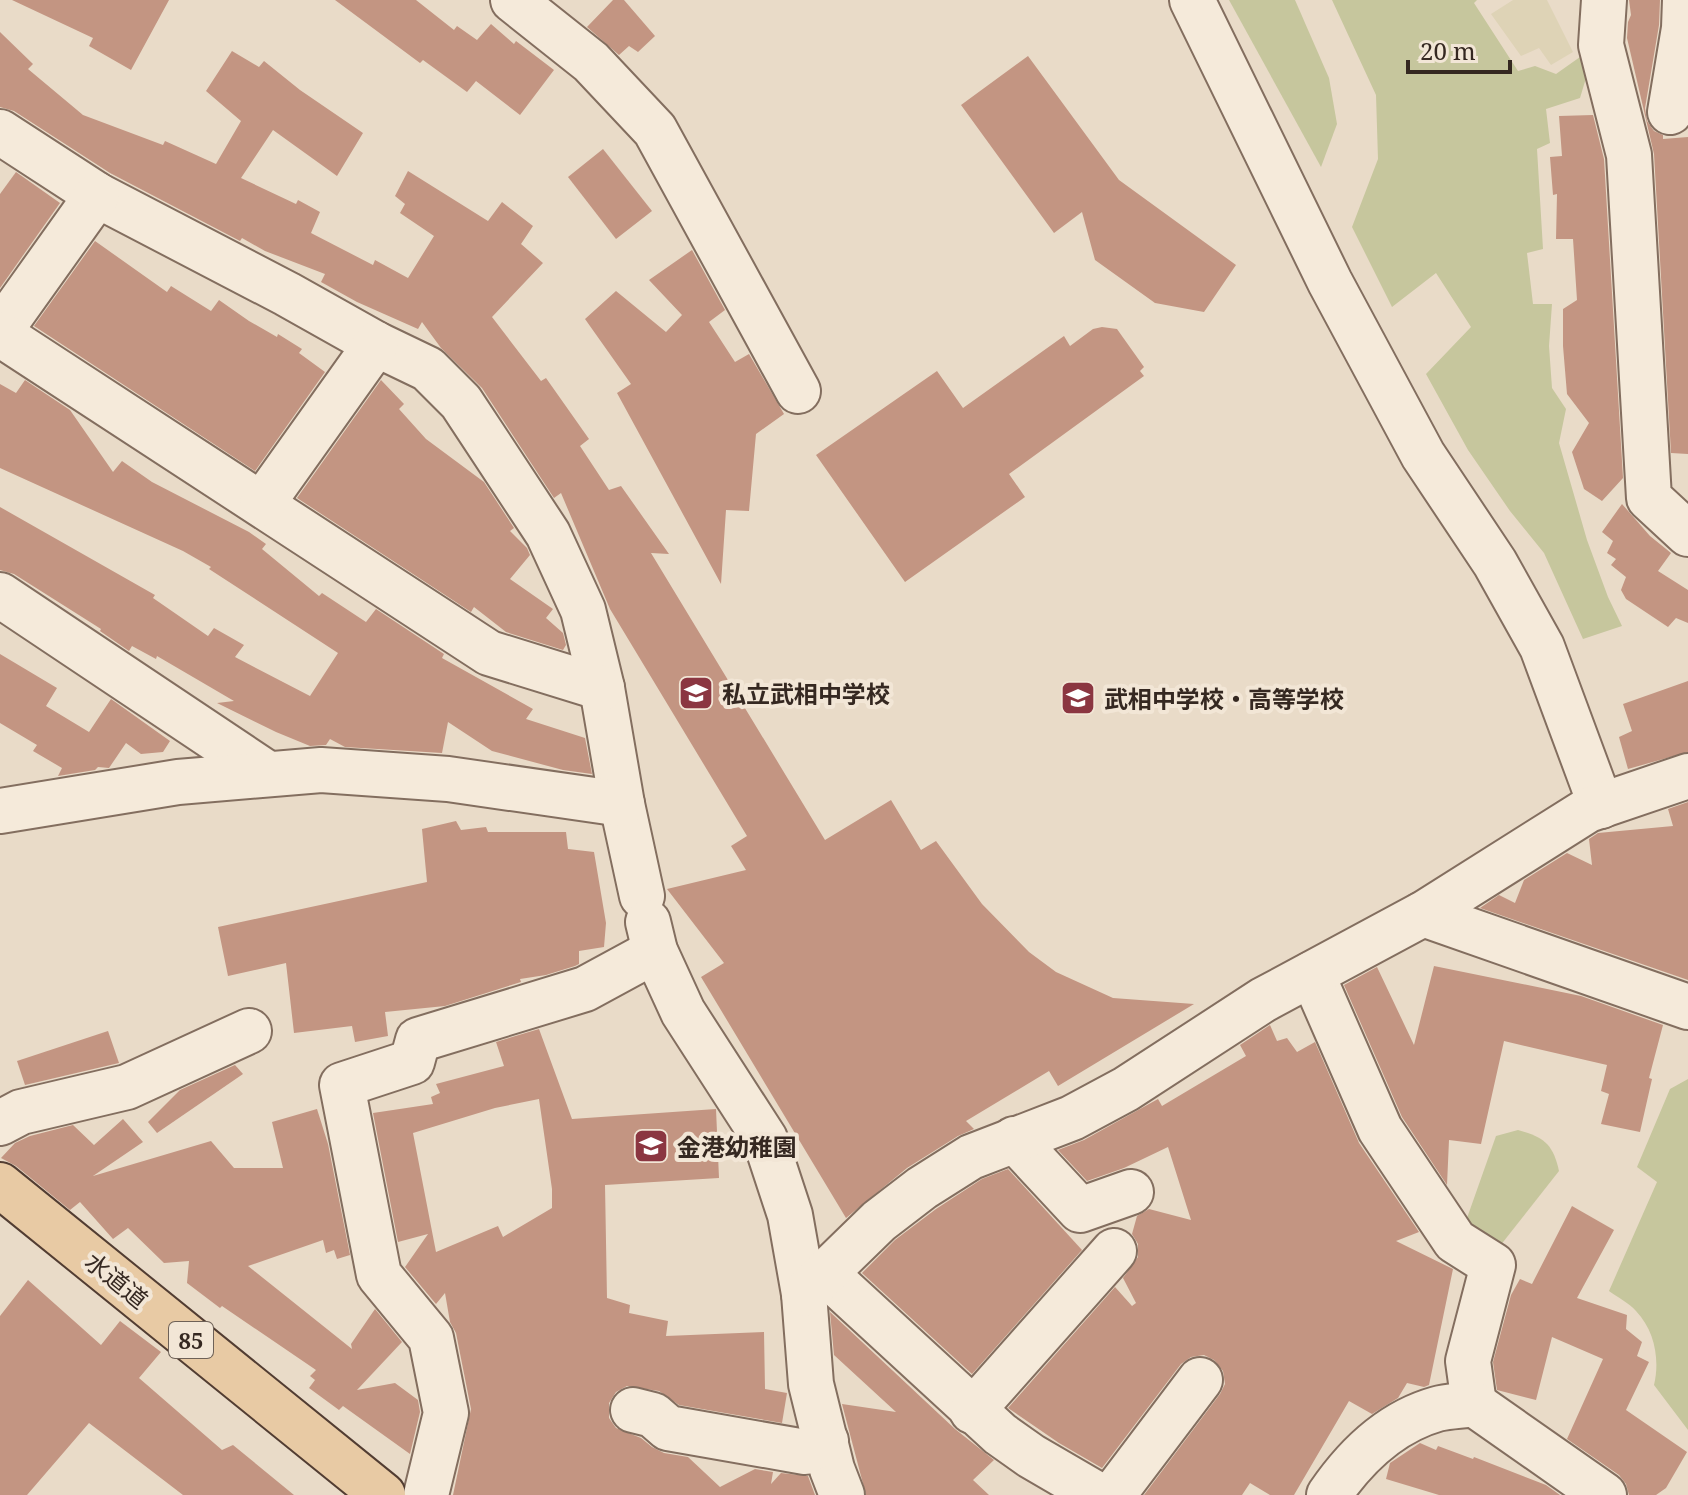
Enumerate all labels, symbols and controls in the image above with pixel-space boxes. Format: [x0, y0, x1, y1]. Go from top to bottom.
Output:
scale bar [1408, 24, 1510, 74]
text: 20 m [1420, 34, 1476, 67]
school or university icon: 私立武相中学校 [677, 674, 715, 712]
place label: 私立武相中学校 [722, 677, 890, 710]
school or university icon: 武相中学校・高等学校 [1059, 679, 1097, 717]
place label: 武相中学校・高等学校 [1104, 682, 1344, 715]
school or university icon: 金港幼稚園 [632, 1127, 670, 1165]
place label: 金港幼稚園 [677, 1130, 797, 1163]
street label: 水道道 [79, 1245, 155, 1315]
road number: 85 [169, 1322, 213, 1358]

